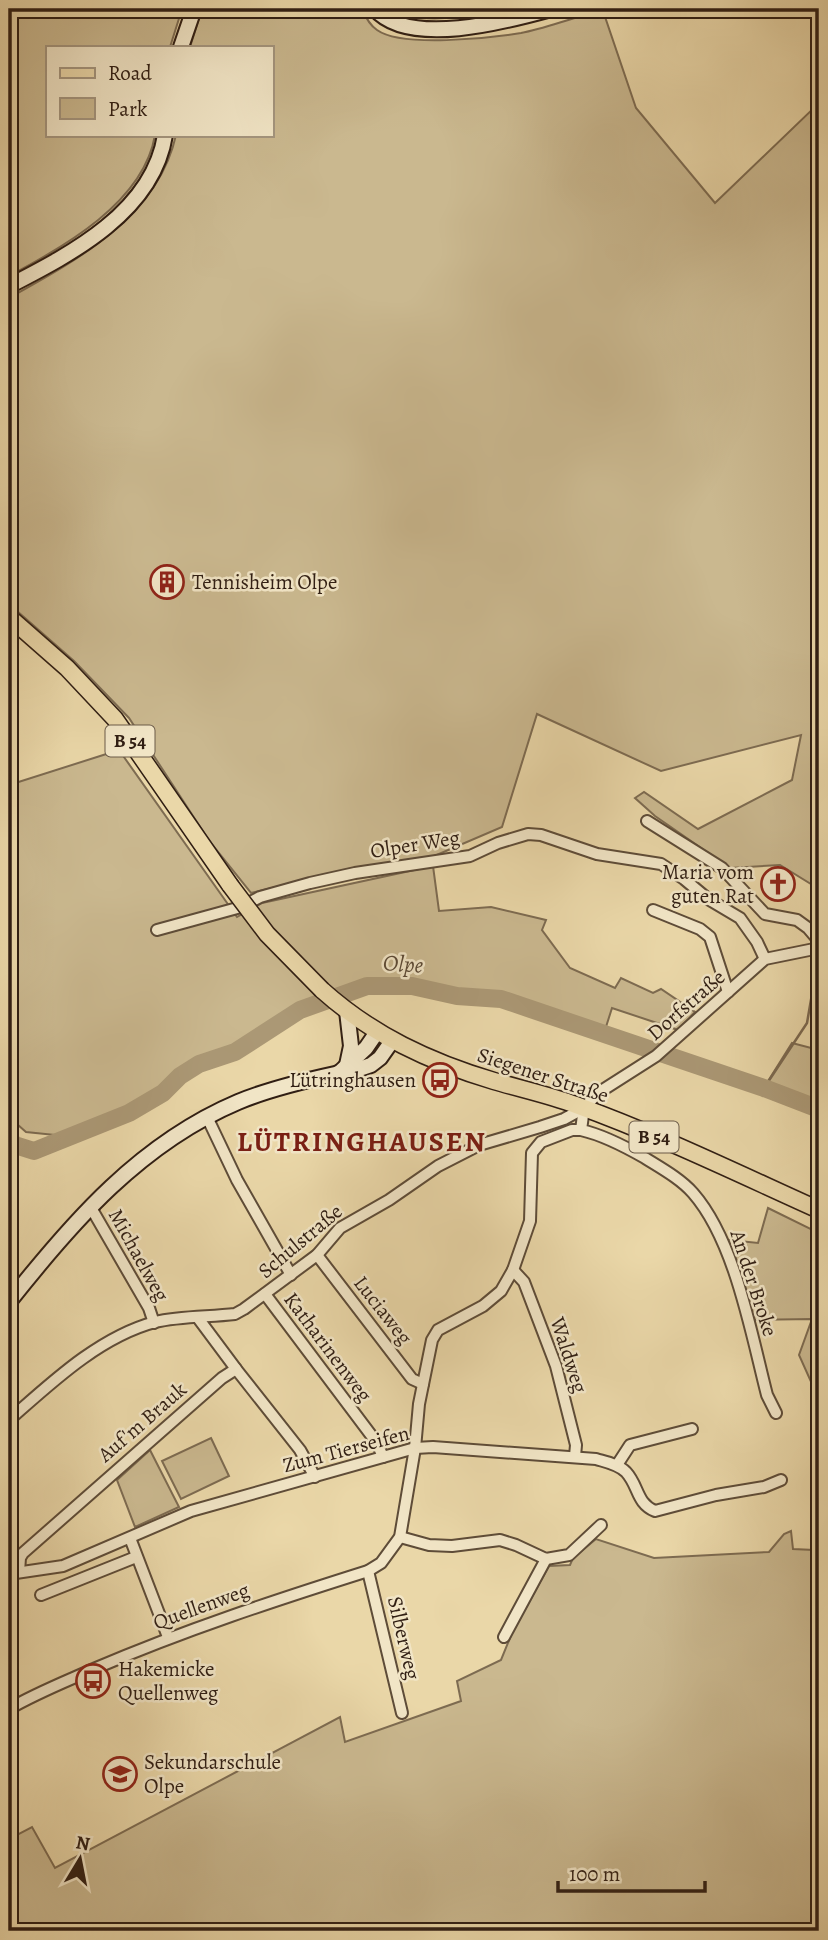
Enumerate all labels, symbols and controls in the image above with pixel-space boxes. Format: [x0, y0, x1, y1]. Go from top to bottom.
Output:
legend [46, 46, 273, 136]
text: Road [108, 59, 152, 87]
text: Park [108, 95, 148, 123]
building icon: Tennisheim Olpe [148, 563, 186, 601]
place label: Tennisheim Olpe [192, 568, 337, 596]
road number: B 54 [106, 726, 154, 756]
street label: Olper Weg [368, 823, 462, 865]
place label: Maria vom guten Rat [662, 858, 754, 910]
church icon: Maria vom guten Rat [759, 865, 797, 903]
water label: Olpe [382, 947, 424, 981]
street label: Dorfstraße [641, 963, 731, 1047]
street label: Siegener Straße [474, 1041, 612, 1109]
bus stop icon: Lütringhausen [421, 1061, 459, 1099]
place label: Lütringhausen [289, 1066, 416, 1094]
road number: B 54 [630, 1121, 678, 1152]
district label: LÜTRINGHAUSEN [237, 1123, 487, 1161]
street label: Schulstraße [252, 1197, 348, 1285]
street label: Michaelweg [102, 1204, 176, 1307]
street label: An der Broke [723, 1225, 784, 1340]
street label: Luciaweg [347, 1270, 419, 1351]
street label: Katharinenweg [277, 1286, 379, 1408]
street label: Waldweg [543, 1312, 595, 1397]
street label: Auf'm Brauk [91, 1375, 193, 1469]
street label: Zum Tierseifen [280, 1419, 412, 1479]
street label: Quellenweg [149, 1576, 253, 1636]
street label: Silberweg [381, 1594, 427, 1683]
place label: Hakemicke Quellenweg [118, 1655, 219, 1707]
bus stop icon: Hakemicke Quellenweg [74, 1662, 112, 1700]
place label: Sekundarschule Olpe [144, 1748, 281, 1800]
school or university icon: Sekundarschule Olpe [101, 1755, 139, 1793]
north arrow [46, 1825, 116, 1895]
text: N [74, 1829, 92, 1857]
scale bar [558, 1849, 706, 1893]
text: 100 m [569, 1860, 620, 1888]

